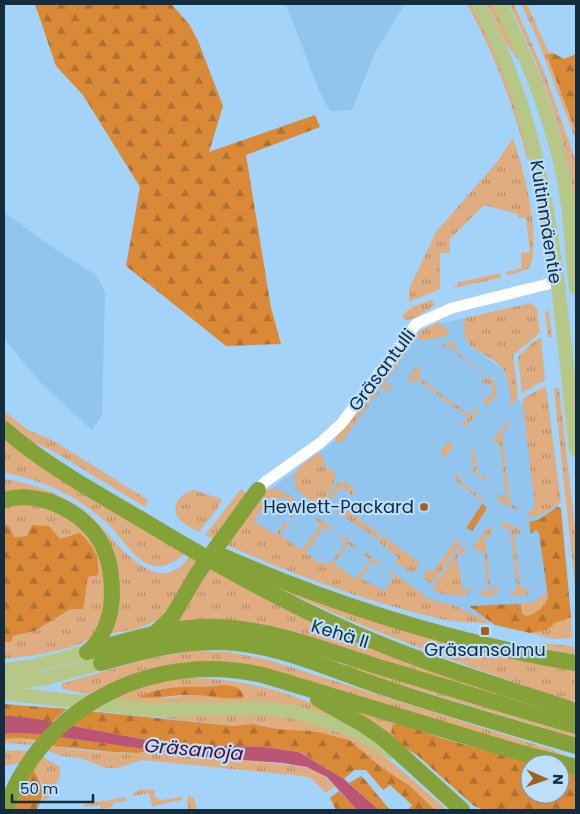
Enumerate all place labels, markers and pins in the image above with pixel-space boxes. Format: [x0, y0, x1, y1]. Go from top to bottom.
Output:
place label: Hewlett-Packard [263, 494, 414, 519]
marker: Hewlett-Packard [418, 501, 430, 513]
marker: Gräsansolmu [479, 625, 491, 637]
place label: Gräsansolmu [424, 637, 546, 662]

